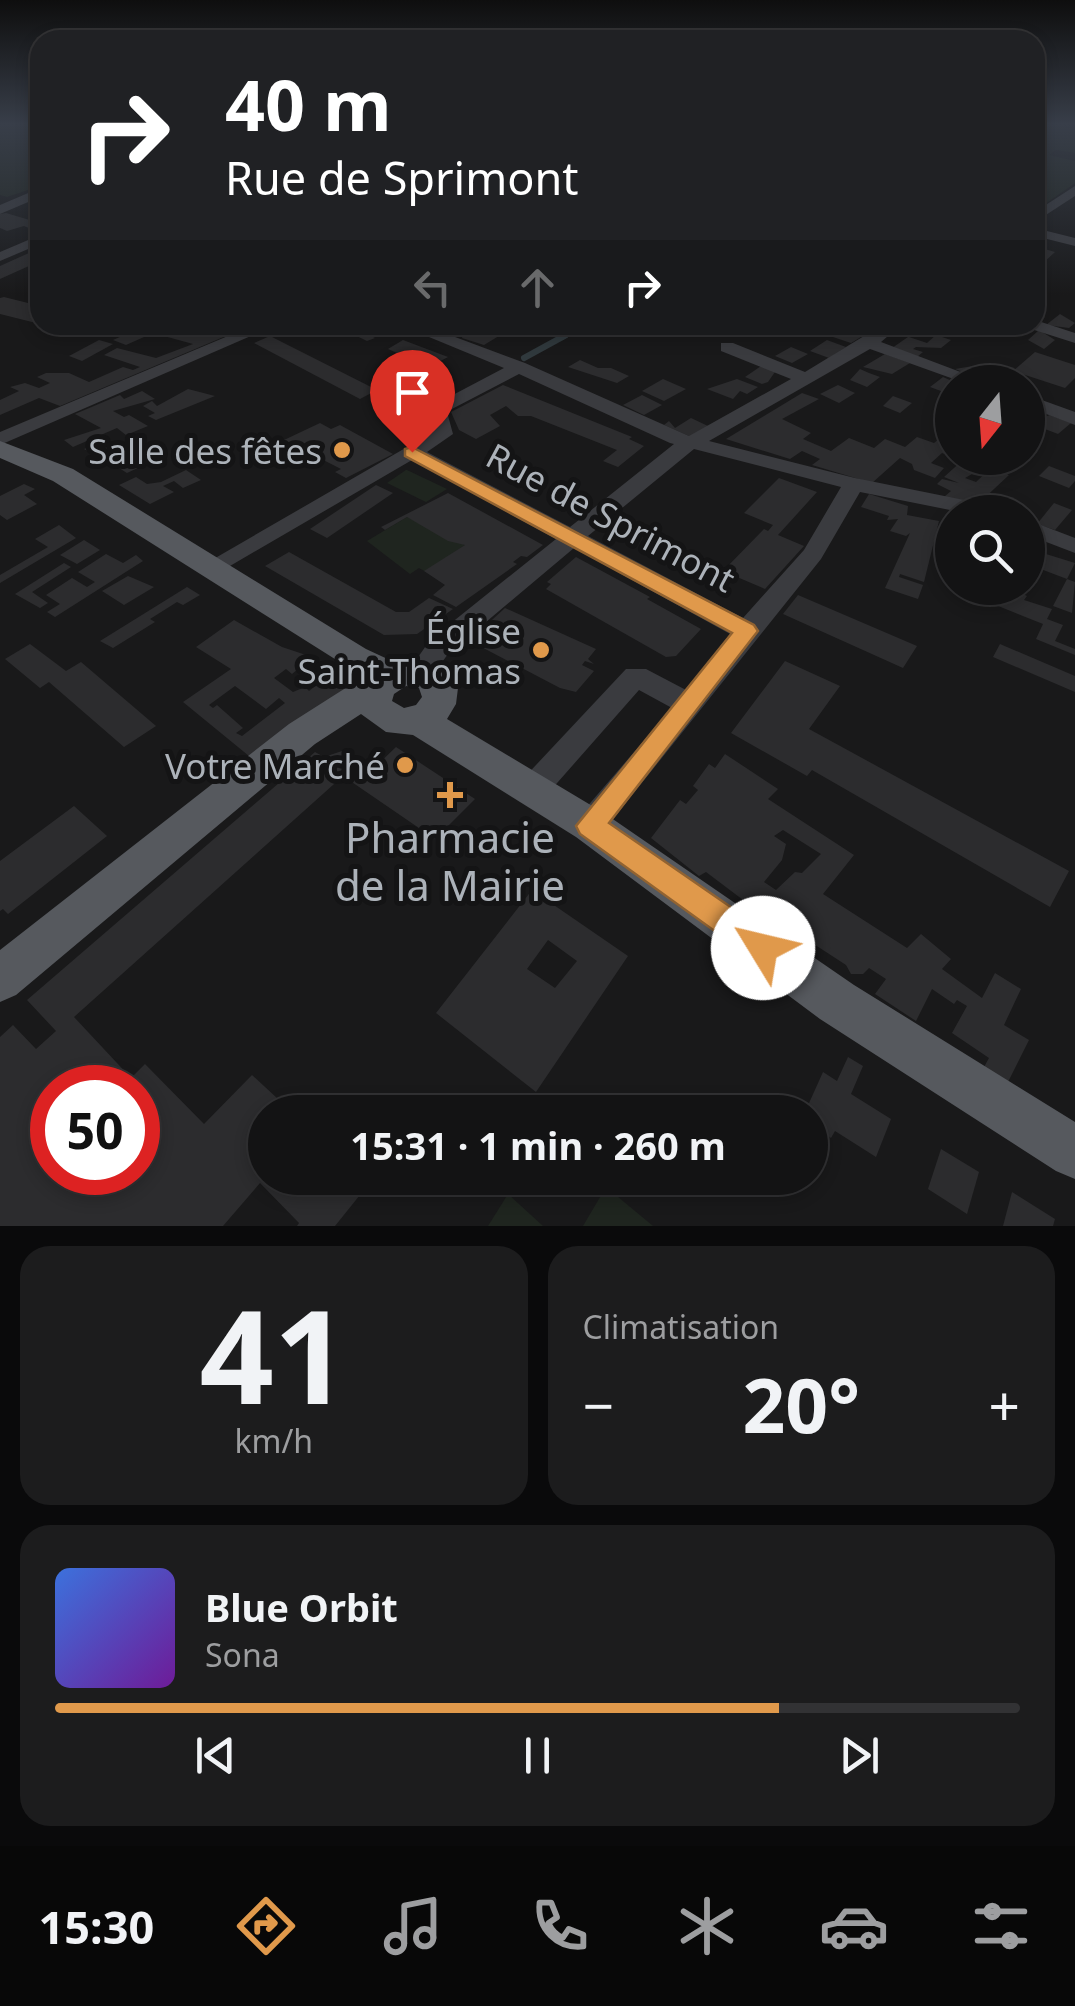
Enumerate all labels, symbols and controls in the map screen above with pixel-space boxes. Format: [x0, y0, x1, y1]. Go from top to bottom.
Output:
text: 40 m [225, 56, 392, 152]
icon: right [60, 70, 190, 200]
text: Rue de Sprimont [225, 147, 579, 208]
icon: left [405, 260, 460, 315]
icon: ahead [510, 260, 565, 315]
icon: right [615, 260, 670, 315]
pin [370, 350, 455, 453]
icon: arrive [385, 365, 440, 420]
north arrow [935, 365, 1045, 475]
map controls [935, 365, 1045, 605]
place label: Salle des fêtes [88, 427, 322, 474]
street label: Rue de Sprimont [479, 432, 743, 602]
marker: Salle des fêtes [331, 439, 353, 461]
button: search [935, 495, 1045, 605]
place label: Église Saint-Thomas [298, 607, 521, 694]
marker: Église Saint-Thomas [530, 639, 552, 661]
place label: Votre Marché [165, 742, 385, 789]
marker: Votre Marché [394, 754, 416, 776]
marker: Pharmacie de la Mairie [439, 784, 461, 806]
place label: Pharmacie de la Mairie [335, 808, 565, 913]
position arrow [711, 896, 815, 1000]
speed limit sign: 50 [30, 1065, 160, 1195]
text: 15:31 · 1 min · 260 m [350, 1119, 726, 1171]
text: 41 [199, 1265, 348, 1442]
text: Climatisation [583, 1305, 779, 1348]
text: 20° [742, 1353, 860, 1455]
text: − [583, 1367, 614, 1442]
text: + [989, 1367, 1020, 1442]
text: km/h [234, 1419, 313, 1462]
text: Blue Orbit [205, 1581, 398, 1633]
text: Sona [205, 1633, 280, 1676]
icon: previous [188, 1728, 243, 1783]
icon: pause [510, 1728, 565, 1783]
icon: next [832, 1728, 887, 1783]
icon: directions [231, 1891, 301, 1961]
icon: music [378, 1891, 448, 1961]
icon: phone [525, 1891, 595, 1961]
icon: climate [672, 1891, 742, 1961]
icon: car [819, 1891, 889, 1961]
icon: filters [966, 1891, 1036, 1961]
text: 15:30 [39, 1896, 154, 1957]

